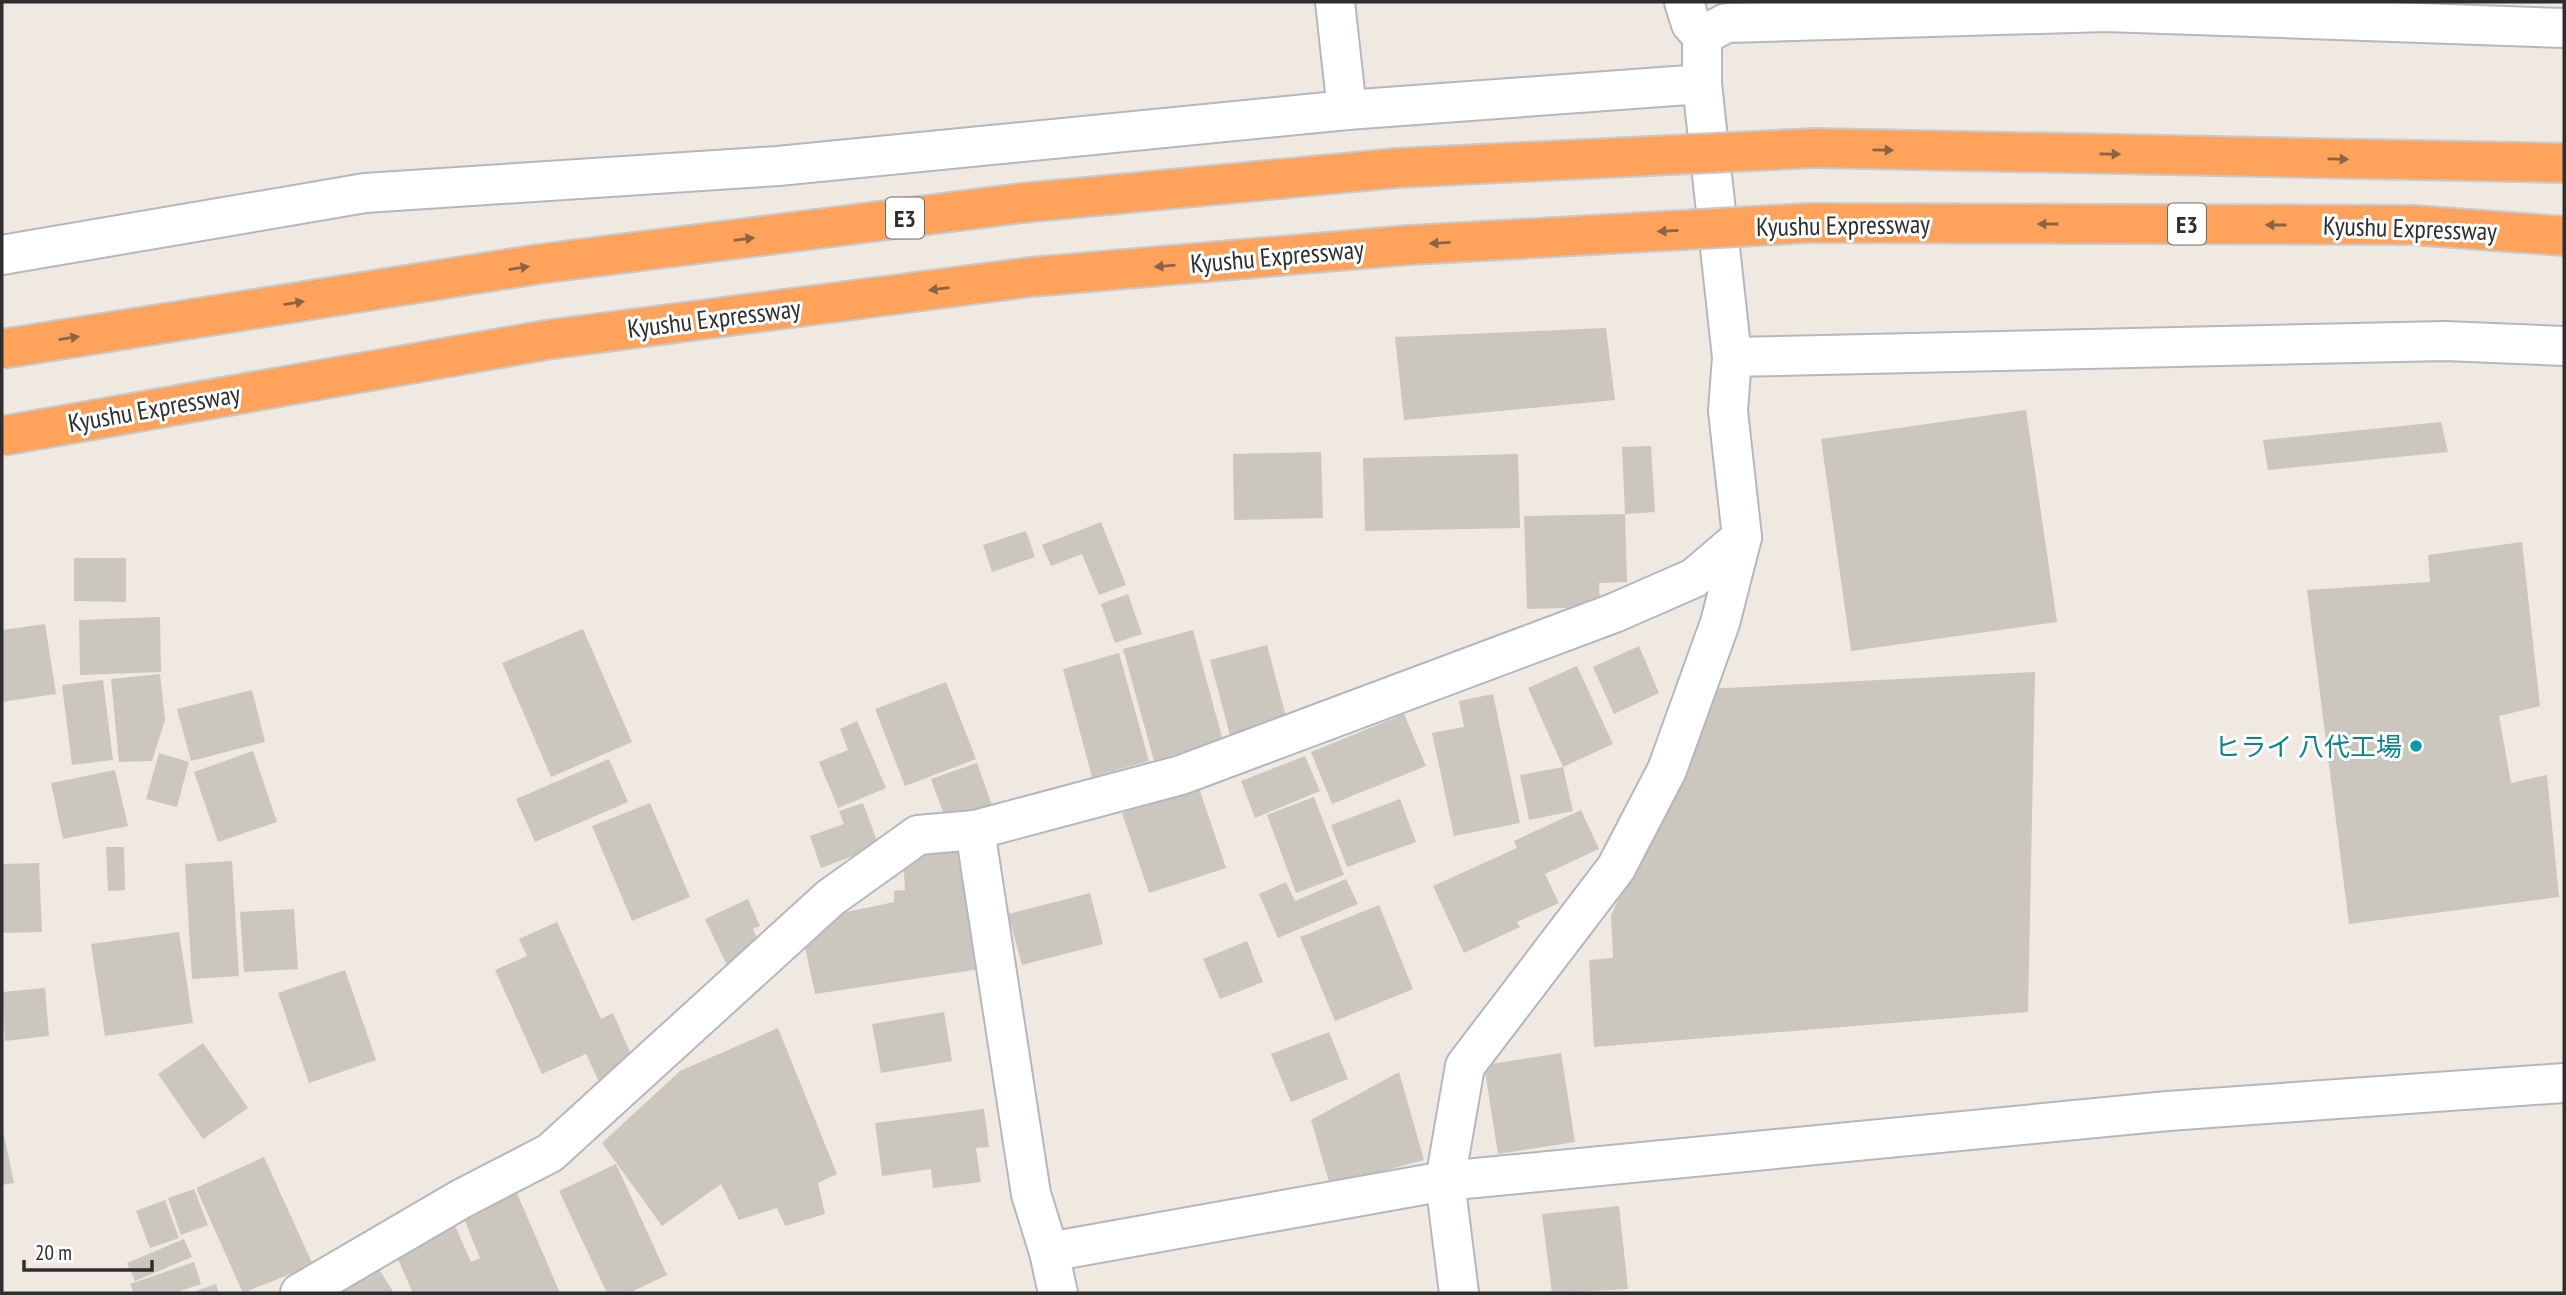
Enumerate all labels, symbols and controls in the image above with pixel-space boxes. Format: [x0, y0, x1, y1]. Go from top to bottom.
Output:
one-way arrow [1872, 144, 1894, 155]
one-way arrow [2100, 148, 2122, 160]
one-way arrow [2327, 153, 2349, 164]
road number: E3 [886, 198, 924, 238]
road number: E3 [2168, 204, 2206, 244]
street label: Kyushu Expressway [1756, 207, 1930, 243]
street label: Kyushu Expressway [2323, 208, 2498, 248]
one-way arrow [2037, 218, 2059, 230]
one-way arrow [2265, 219, 2287, 231]
one-way arrow [1656, 226, 1678, 237]
street label: Kyushu Expressway [1189, 232, 1365, 280]
one-way arrow [733, 233, 755, 244]
one-way arrow [1429, 238, 1451, 249]
one-way arrow [1154, 261, 1176, 272]
one-way arrow [508, 262, 530, 273]
one-way arrow [928, 284, 950, 295]
street label: Kyushu Expressway [626, 291, 803, 345]
one-way arrow [283, 297, 305, 308]
one-way arrow [58, 332, 80, 343]
street label: Kyushu Expressway [65, 377, 243, 439]
place label: ヒライ 八代工場 [2214, 730, 2402, 763]
marker: ヒライ 八代工場 [2408, 738, 2424, 754]
scale bar [24, 1228, 152, 1272]
text: 20 m [35, 1239, 72, 1266]

